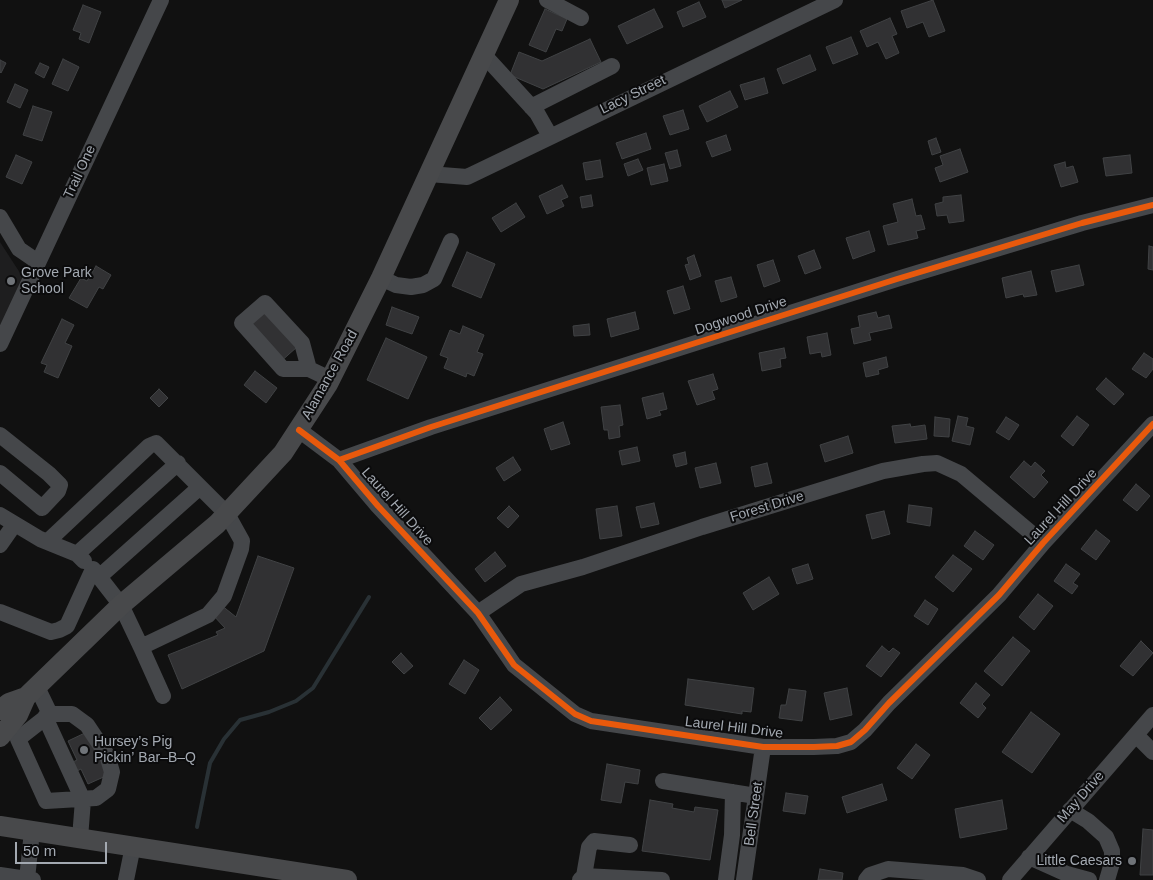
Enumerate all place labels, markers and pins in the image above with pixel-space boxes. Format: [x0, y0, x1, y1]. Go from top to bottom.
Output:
place label: Grove Park School [21, 265, 92, 298]
marker: Grove Park School [5, 275, 17, 287]
place label: Hursey’s Pig Pickin’ Bar–B–Q [94, 734, 196, 766]
marker: Hursey’s Pig Pickin’ Bar–B–Q [78, 744, 90, 756]
place label: Little Caesars [1036, 853, 1122, 869]
marker: Little Caesars [1126, 855, 1138, 867]

